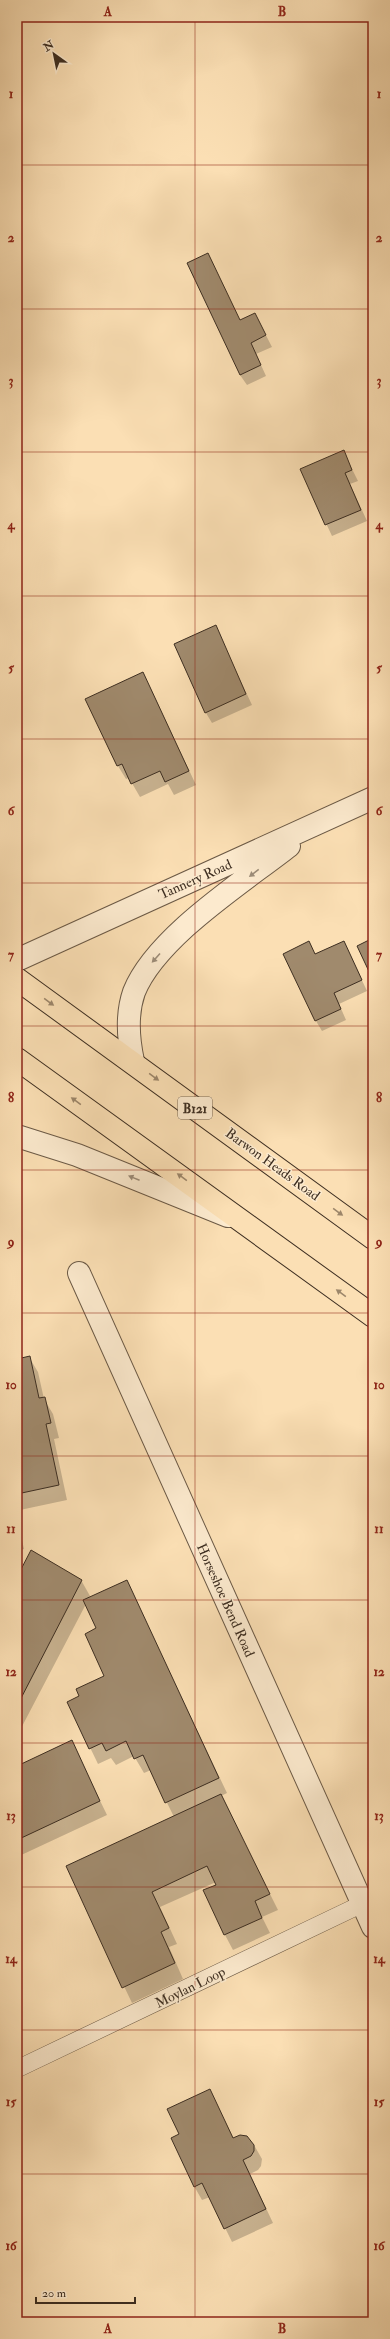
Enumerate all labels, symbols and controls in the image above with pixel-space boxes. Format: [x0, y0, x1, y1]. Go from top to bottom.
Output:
text: A [103, 4, 113, 20]
text: B [278, 4, 286, 20]
north arrow [34, 34, 74, 74]
text: N [40, 37, 57, 55]
text: 1 [9, 86, 14, 102]
text: 1 [377, 86, 382, 102]
text: 2 [8, 230, 15, 246]
text: 2 [376, 230, 383, 246]
text: 3 [9, 373, 14, 389]
text: 3 [377, 373, 382, 389]
text: 4 [6, 517, 15, 533]
text: 4 [374, 517, 383, 533]
text: 5 [8, 660, 14, 676]
text: 5 [376, 660, 382, 676]
text: 6 [8, 803, 16, 819]
text: 6 [376, 803, 384, 819]
street label: Tannery Road [156, 856, 235, 904]
one-way arrow [249, 869, 260, 878]
text: 7 [8, 947, 15, 963]
text: 7 [376, 947, 383, 963]
one-way arrow [152, 953, 161, 963]
one-way arrow [43, 997, 54, 1006]
one-way arrow [149, 1073, 160, 1082]
text: 8 [8, 1090, 14, 1106]
text: 8 [376, 1090, 382, 1106]
one-way arrow [71, 1097, 82, 1105]
road number: B121 [178, 1097, 212, 1119]
street label: Barwon Heads Road [222, 1124, 323, 1204]
one-way arrow [176, 1173, 187, 1181]
one-way arrow [127, 1174, 139, 1180]
one-way arrow [333, 1208, 344, 1216]
text: 9 [6, 1234, 15, 1250]
text: 9 [374, 1234, 383, 1250]
one-way arrow [336, 1289, 347, 1297]
text: 10 [5, 1377, 17, 1393]
text: 10 [373, 1377, 385, 1393]
text: 11 [6, 1521, 16, 1537]
text: 11 [374, 1521, 384, 1537]
street label: Horseshoe Bend Road [193, 1541, 258, 1660]
text: 12 [5, 1664, 17, 1680]
text: 12 [373, 1664, 385, 1680]
text: 13 [6, 1808, 16, 1824]
text: 13 [374, 1808, 384, 1824]
text: 14 [5, 1951, 18, 1967]
text: 14 [373, 1951, 386, 1967]
street label: Moylan Loop [152, 1963, 229, 2013]
text: 15 [6, 2094, 16, 2110]
text: 15 [374, 2094, 384, 2110]
text: 16 [5, 2238, 18, 2254]
text: 16 [373, 2238, 386, 2254]
scale bar [36, 2279, 135, 2305]
text: 20 m [42, 2286, 67, 2301]
text: A [103, 2321, 113, 2337]
text: B [278, 2321, 286, 2337]

